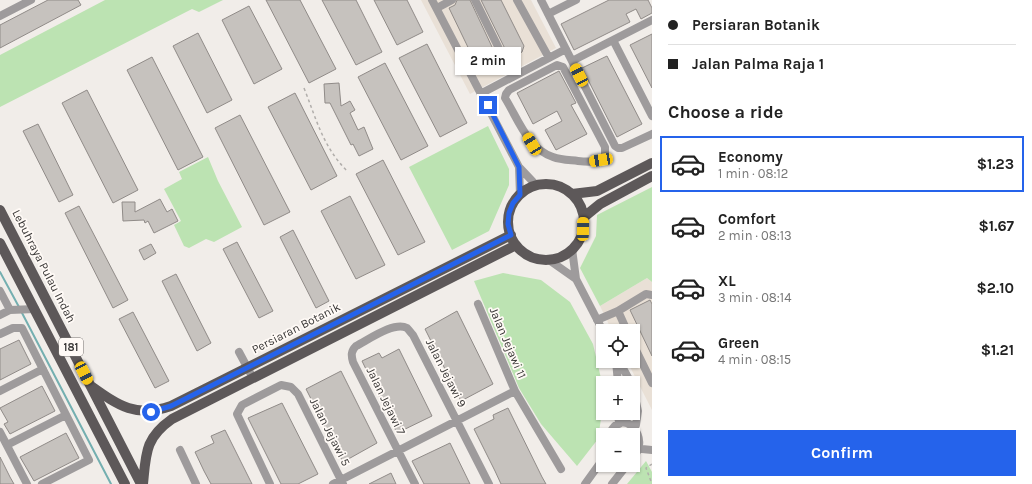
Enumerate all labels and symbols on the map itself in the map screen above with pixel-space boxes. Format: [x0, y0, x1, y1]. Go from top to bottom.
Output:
callout: 2 min [455, 47, 521, 75]
car [568, 62, 590, 88]
route end [479, 96, 497, 114]
car [521, 131, 543, 157]
car [588, 152, 614, 168]
street label: Lebuhraya Pulau Indah [9, 207, 79, 325]
car [577, 217, 589, 241]
street label: Persiaran Botanik [249, 300, 343, 356]
street label: Jalan Jejawi 11 [487, 305, 529, 381]
street label: Jalan Jejawi 9 [423, 336, 469, 410]
road number: 181 [59, 338, 83, 356]
car [73, 360, 95, 386]
street label: Jalan Jejawi 7 [364, 365, 409, 437]
street label: Jalan Jejawi 5 [307, 396, 353, 469]
route start [142, 403, 160, 421]

